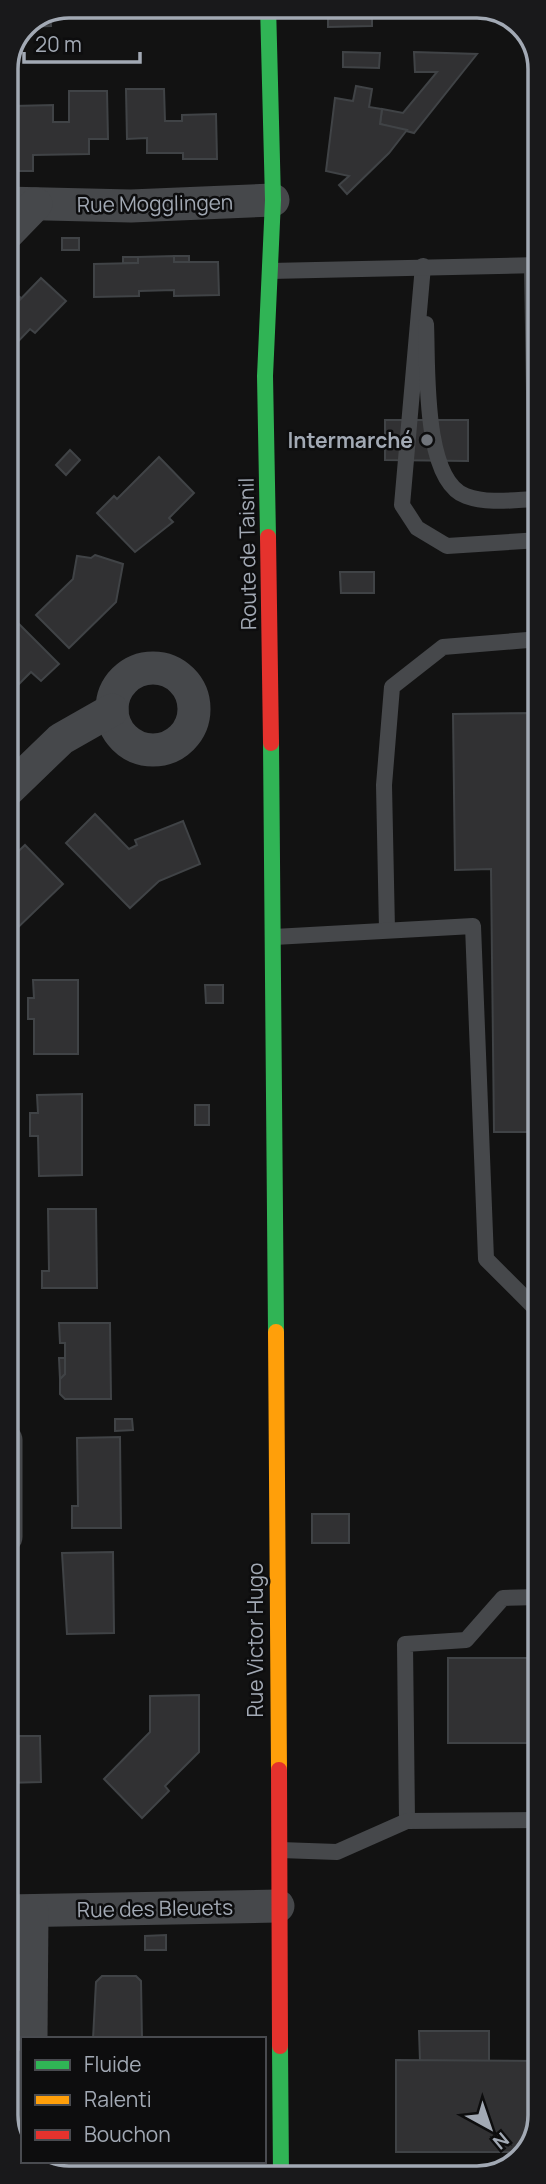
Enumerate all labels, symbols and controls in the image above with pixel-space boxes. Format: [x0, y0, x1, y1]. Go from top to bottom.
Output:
scale bar [24, 21, 140, 65]
text: 20 m [35, 30, 82, 58]
street label: Rue Mogglingen [77, 188, 233, 218]
place label: Intermarché [287, 426, 413, 454]
marker: Intermarché [419, 432, 435, 448]
street label: Route de Taisnil [232, 478, 262, 630]
street label: Rue Victor Hugo [241, 1563, 269, 1717]
street label: Rue des Bleuets [77, 1893, 233, 1923]
legend [21, 2037, 266, 2163]
text: Fluide [84, 2050, 142, 2078]
text: Ralenti [84, 2085, 152, 2113]
north arrow [455, 2093, 525, 2163]
text: Bouchon [84, 2120, 171, 2148]
text: N [487, 2127, 515, 2155]

